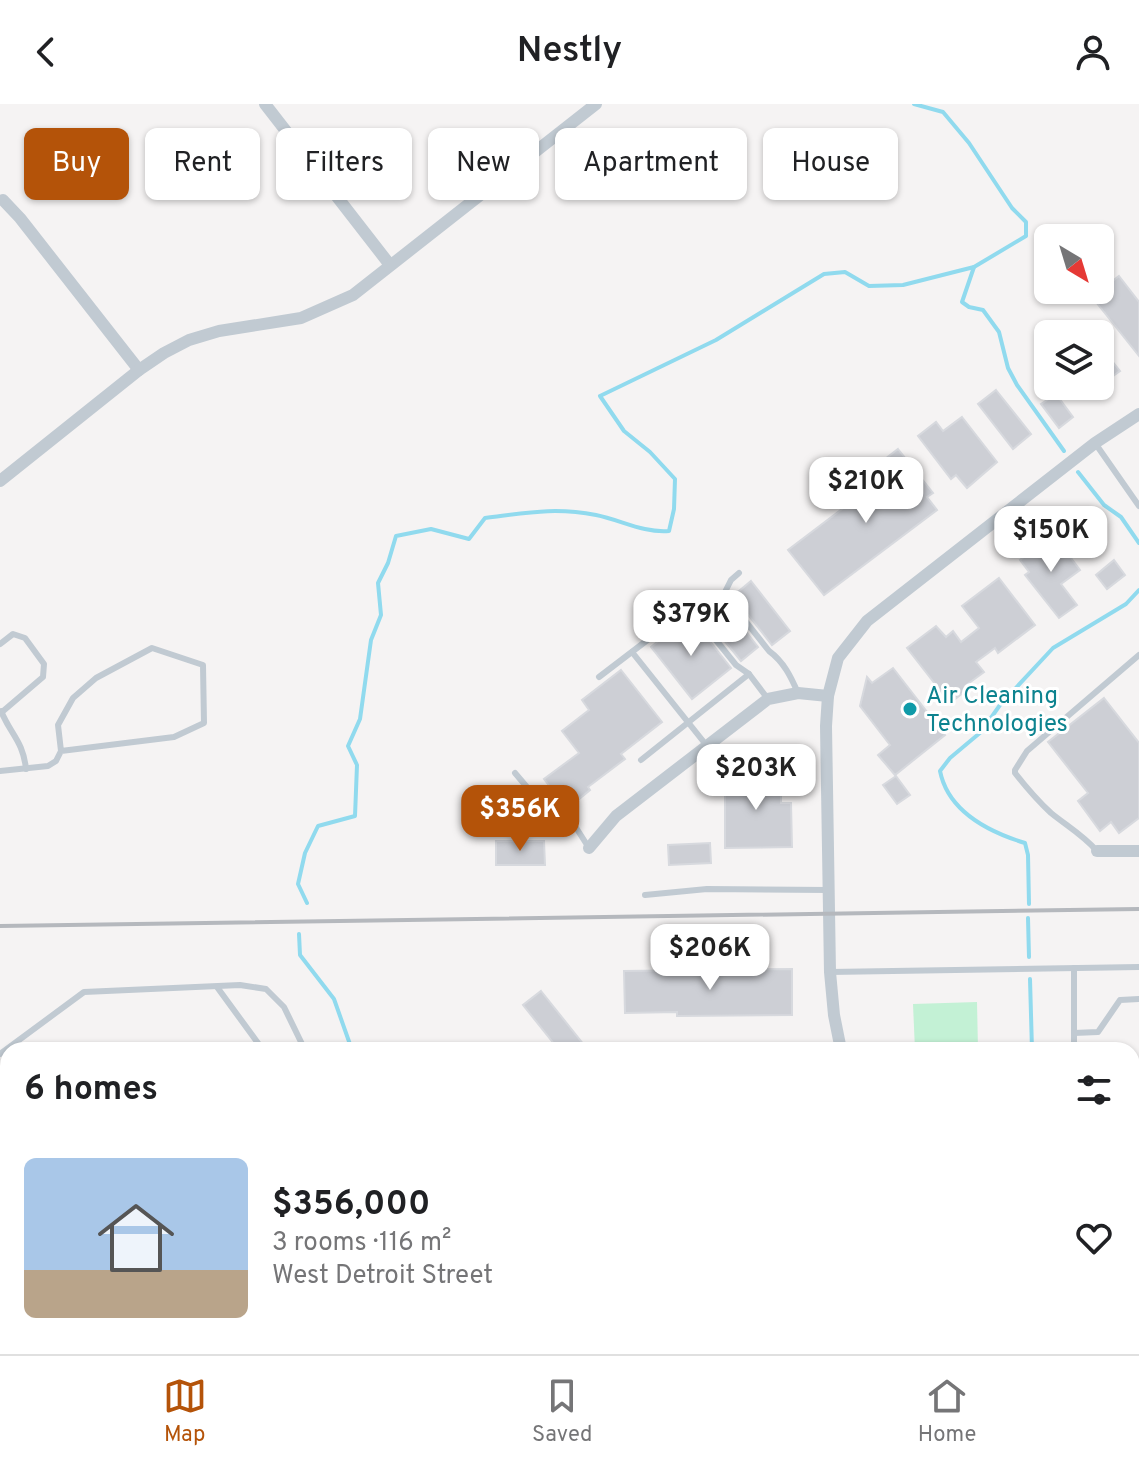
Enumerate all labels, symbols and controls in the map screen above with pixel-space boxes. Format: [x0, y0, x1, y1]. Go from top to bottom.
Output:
text: Nestly [517, 29, 622, 75]
icon: back [24, 30, 68, 74]
icon: person [1071, 30, 1115, 74]
chip: Buy [24, 128, 129, 200]
chip: Rent [145, 128, 260, 200]
chip: Filters [276, 128, 412, 200]
chip: New [428, 128, 539, 200]
chip: Apartment [555, 128, 747, 200]
chip: House [763, 128, 898, 200]
north arrow [1034, 224, 1114, 304]
map controls [1034, 224, 1114, 400]
button: layers [1034, 320, 1114, 400]
pin: $210K [810, 457, 922, 525]
text: $210K [827, 466, 905, 499]
pin: $150K [995, 506, 1107, 574]
text: $150K [1012, 515, 1090, 548]
pin: $379K [635, 590, 747, 658]
text: $379K [651, 599, 731, 632]
place label: Air Cleaning Technologies [926, 682, 1068, 740]
marker: Air Cleaning Technologies [901, 700, 919, 718]
pin: $203K [700, 744, 812, 812]
text: $203K [715, 753, 797, 786]
pin: $356K [464, 785, 576, 853]
text: $356K [479, 794, 561, 827]
pin: $206K [654, 924, 766, 992]
text: $206K [668, 933, 752, 966]
icon: filters [1072, 1068, 1116, 1112]
text: 6 homes [24, 1069, 158, 1112]
text: $356,000 [272, 1184, 430, 1227]
icon: home [88, 1190, 184, 1286]
icon: heart [1072, 1216, 1116, 1260]
text: 3 rooms · 116 m² [272, 1227, 451, 1260]
text: West Detroit Street [272, 1260, 493, 1293]
tab: Map [163, 1374, 207, 1449]
tab: Saved [532, 1374, 593, 1449]
tab: Home [918, 1374, 976, 1449]

